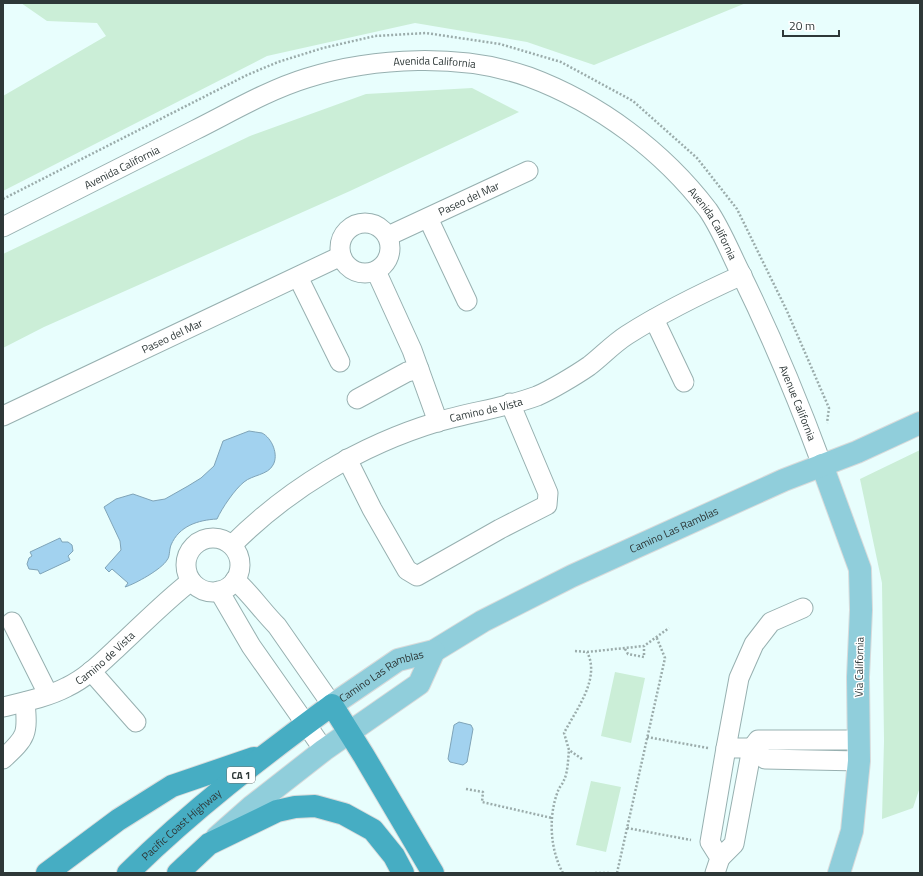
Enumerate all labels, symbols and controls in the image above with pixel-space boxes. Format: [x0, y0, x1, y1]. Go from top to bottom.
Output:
scale bar [783, 12, 839, 38]
text: 20 m [789, 16, 815, 35]
street label: Avenida California [393, 53, 477, 72]
street label: Avenida California [81, 141, 163, 193]
street label: Paseo del Mar [435, 177, 502, 220]
street label: Avenida California [685, 184, 741, 263]
street label: Paseo del Mar [139, 315, 205, 357]
street label: Avenue California [775, 363, 820, 444]
street label: Camino de Vista [448, 393, 525, 426]
street label: Camino Las Ramblas [627, 503, 721, 557]
street label: Camino de Vista [72, 627, 138, 689]
street label: Via California [850, 636, 868, 697]
street label: Camino Las Ramblas [336, 646, 425, 706]
road number: CA 1 [227, 767, 255, 783]
street label: Pacific Coast Highway [138, 785, 225, 864]

